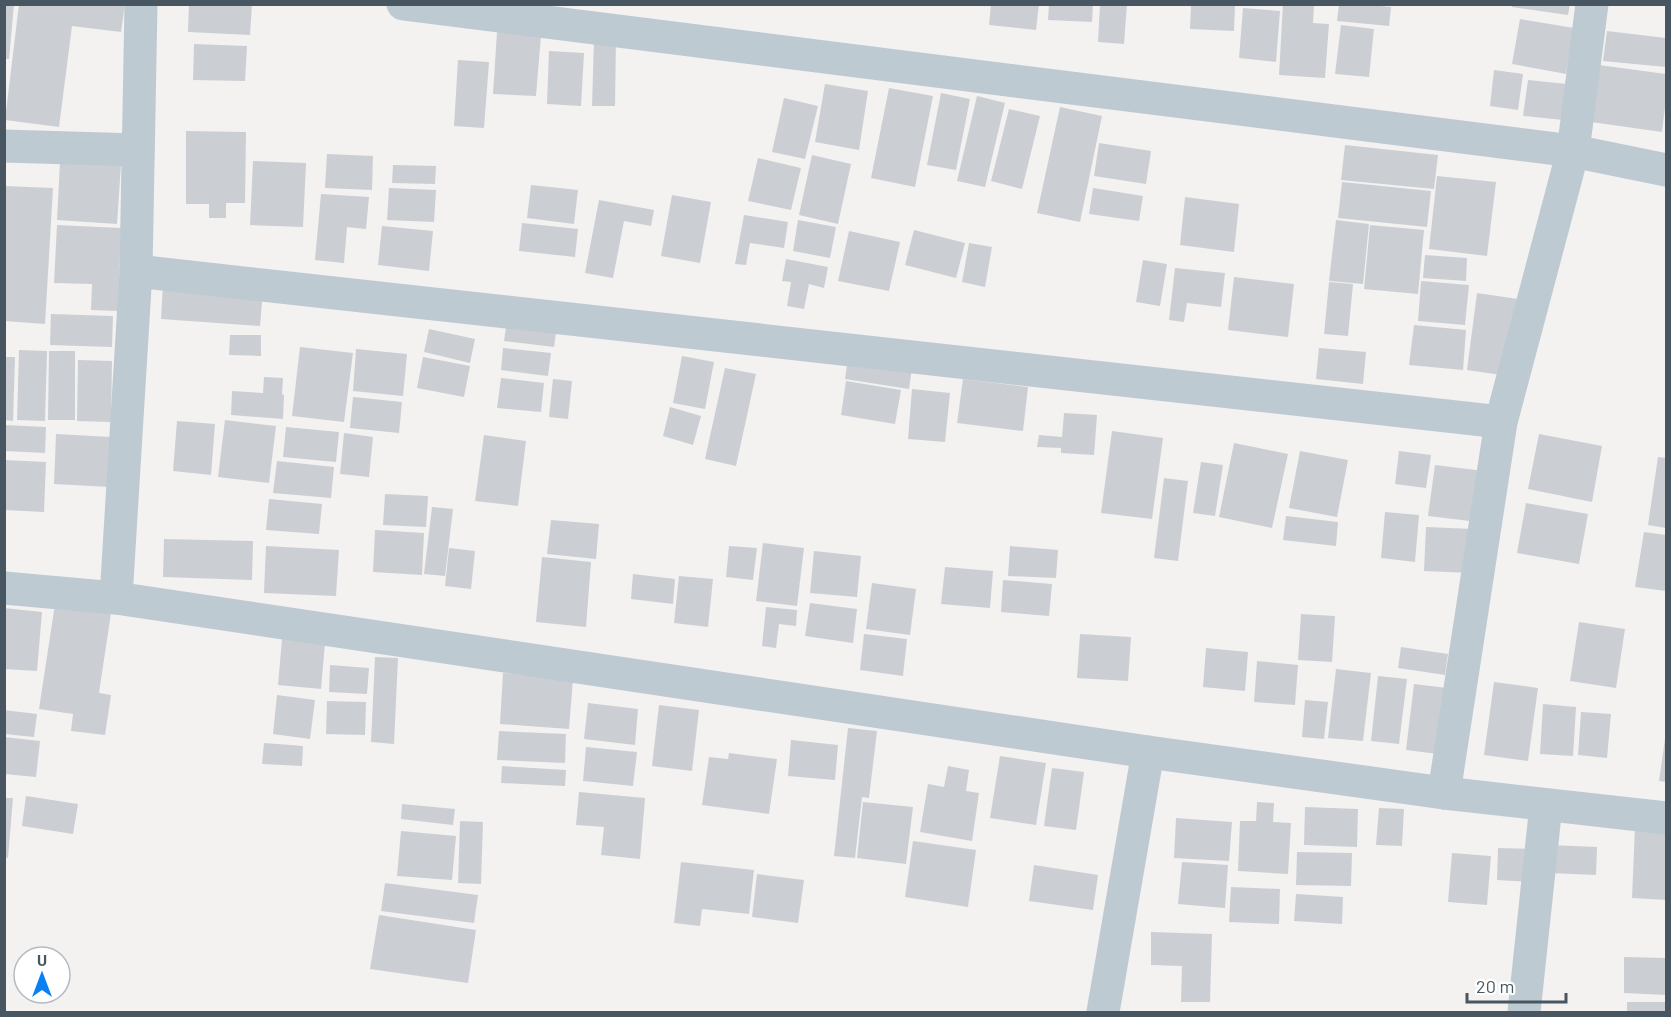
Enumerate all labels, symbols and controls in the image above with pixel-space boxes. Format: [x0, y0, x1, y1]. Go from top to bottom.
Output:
north arrow [12, 945, 72, 1005]
text: U [37, 950, 47, 969]
scale bar [1467, 966, 1566, 1004]
text: 20 m [1476, 975, 1514, 997]

